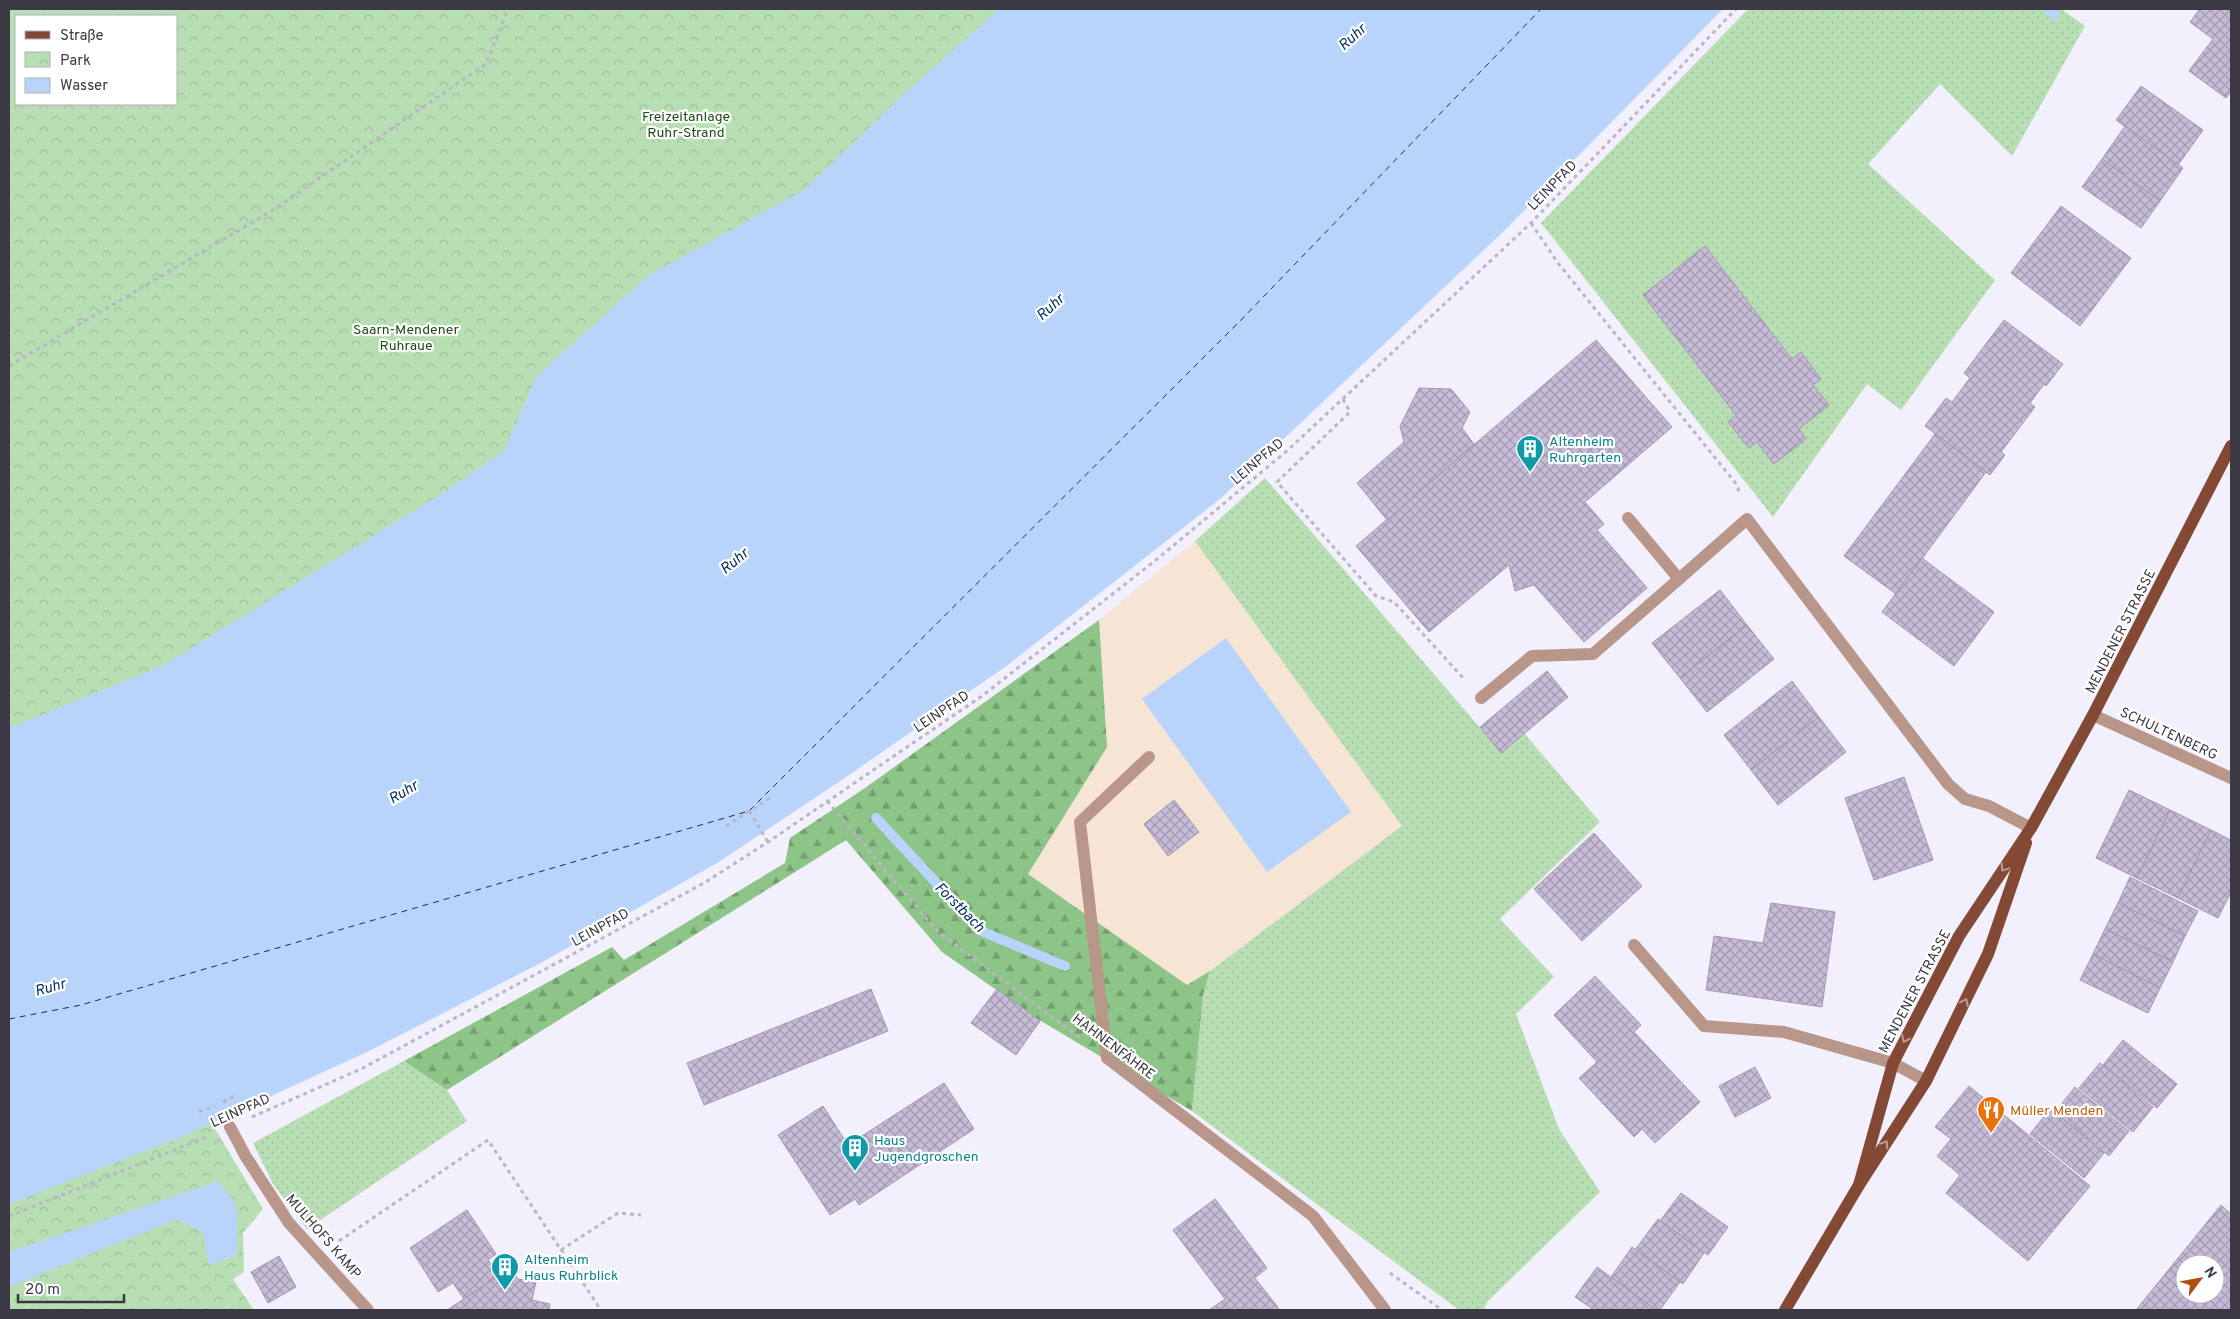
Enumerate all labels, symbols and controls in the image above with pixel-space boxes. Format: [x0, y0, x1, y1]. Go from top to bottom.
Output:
legend [15, 15, 178, 105]
water label: Ruhr [1335, 20, 1372, 56]
text: Straße [60, 27, 104, 46]
text: Park [60, 52, 91, 71]
text: Wasser [60, 77, 108, 96]
park label: Freizeitanlage Ruhr-Strand [642, 109, 730, 142]
street label: LEINPFAD [1525, 157, 1581, 215]
water label: Ruhr [1033, 290, 1070, 326]
park label: Saarn-Mendener Ruhraue [353, 322, 459, 355]
building icon: Altenheim Ruhrgarten [1515, 434, 1545, 473]
place label: Altenheim Ruhrgarten [1549, 434, 1621, 467]
street label: LEINPFAD [1228, 435, 1288, 489]
water label: Ruhr [717, 544, 754, 579]
street label: MENDENER STRASSE [2083, 567, 2160, 697]
street label: LEINPFAD [911, 687, 973, 737]
street label: SCHULTENBERG [2117, 704, 2220, 764]
water label: Ruhr [385, 776, 423, 810]
one-way arrow [2001, 863, 2010, 872]
water label: Forstbach [930, 879, 988, 937]
street label: LEINPFAD [569, 905, 633, 951]
street label: MENDENER STRASSE [1876, 927, 1955, 1056]
water label: Ruhr [33, 975, 69, 1002]
one-way arrow [1958, 999, 1968, 1008]
street label: HAHNENFÄHRE [1068, 1010, 1158, 1084]
one-way arrow [1901, 1034, 1911, 1043]
street label: LEINPFAD [208, 1091, 273, 1132]
restaurant icon: Müller Menden [1976, 1095, 2006, 1134]
place label: Müller Menden [2010, 1103, 2103, 1120]
building icon: Haus Jugendgroschen [840, 1133, 870, 1172]
place label: Haus Jugendgroschen [874, 1133, 979, 1166]
one-way arrow [1879, 1140, 1889, 1149]
street label: MULHOFS KAMP [282, 1191, 364, 1283]
building icon: Altenheim Haus Ruhrblick [490, 1252, 520, 1291]
place label: Altenheim Haus Ruhrblick [524, 1252, 618, 1285]
north arrow [2175, 1254, 2225, 1304]
text: N [2200, 1264, 2220, 1282]
scale bar [18, 1272, 124, 1304]
text: 20 m [25, 1281, 60, 1300]

